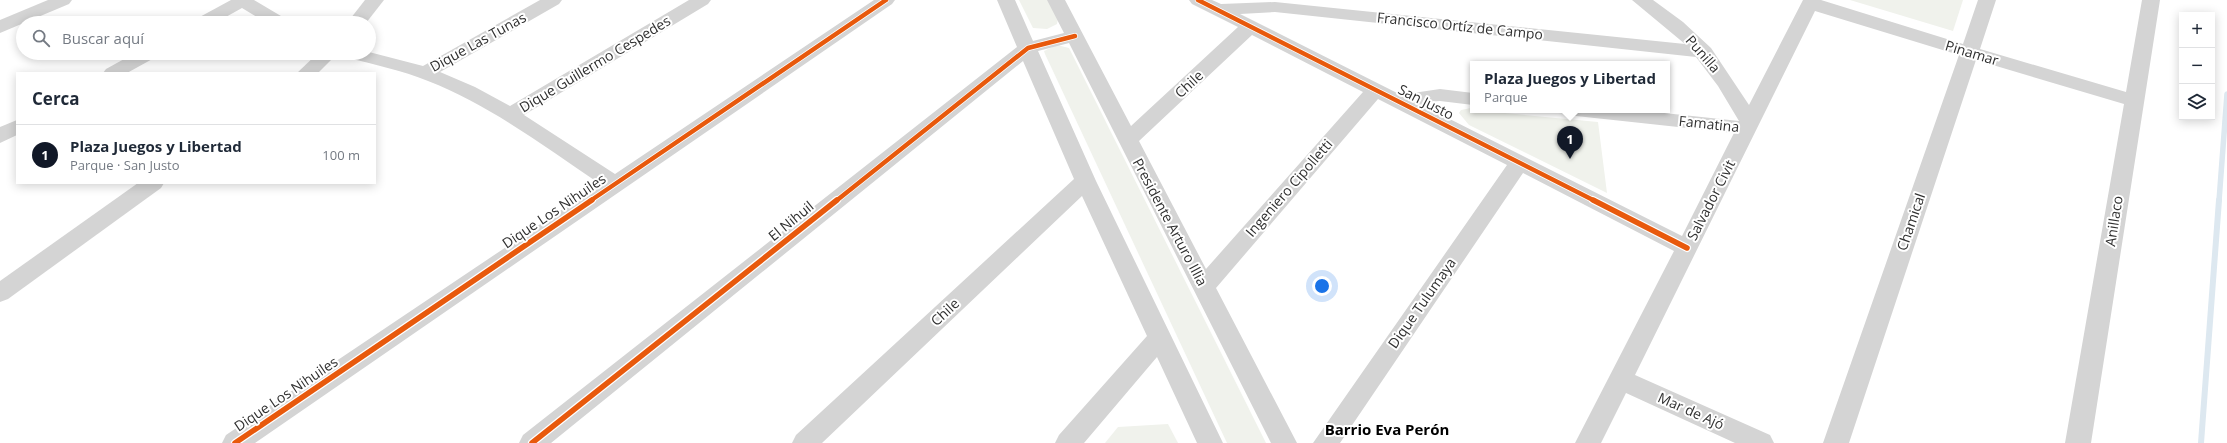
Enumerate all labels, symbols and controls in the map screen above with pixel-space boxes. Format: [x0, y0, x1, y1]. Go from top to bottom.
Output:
street label: Dique Las Tunas [426, 7, 529, 76]
street label: Francisco Ortíz de Campo [1376, 7, 1544, 44]
street label: Dique Guillermo Cespedes [516, 11, 674, 116]
map controls [2179, 12, 2215, 120]
button: + [2179, 12, 2215, 48]
search box [16, 16, 376, 60]
icon: search [30, 27, 52, 49]
text: Buscar aquí [62, 28, 144, 48]
street label: Punilla [1682, 31, 1725, 77]
street label: Pinamar [1943, 35, 2001, 70]
button: − [2179, 48, 2215, 84]
popup [1470, 61, 1670, 113]
street label: Chile [1170, 66, 1207, 102]
text: Plaza Juegos y Libertad [1484, 68, 1656, 88]
street label: San Justo [1395, 79, 1457, 124]
button: layers [2179, 84, 2215, 120]
text: Cerca [32, 87, 80, 110]
text: Parque [1484, 88, 1528, 106]
street label: Famatina [1678, 111, 1740, 136]
pin: 1 [1557, 126, 1583, 159]
street label: Ingeniero Cipolletti [1241, 135, 1336, 241]
text: Plaza Juegos y Libertad [70, 136, 242, 156]
text: 1 [41, 146, 49, 164]
text: 100 m [322, 146, 360, 164]
street label: Presidente Arturo Illia [1129, 155, 1212, 289]
text: Parque · San Justo [70, 156, 180, 174]
street label: Salvador Civit [1682, 156, 1739, 243]
street label: Dique Los Nihuiles [498, 169, 610, 252]
street label: Chamical [1892, 191, 1929, 253]
street label: Anillaco [2100, 194, 2127, 248]
street label: El Nihuil [764, 196, 817, 245]
street label: Dique Tulumaya [1383, 254, 1460, 352]
your location [1312, 276, 1332, 296]
street label: Chile [926, 294, 963, 330]
street label: Dique Los Nihuiles [230, 352, 342, 435]
street label: Mar de Ajó [1655, 388, 1727, 434]
district label: Barrio Eva Perón [1325, 419, 1449, 439]

